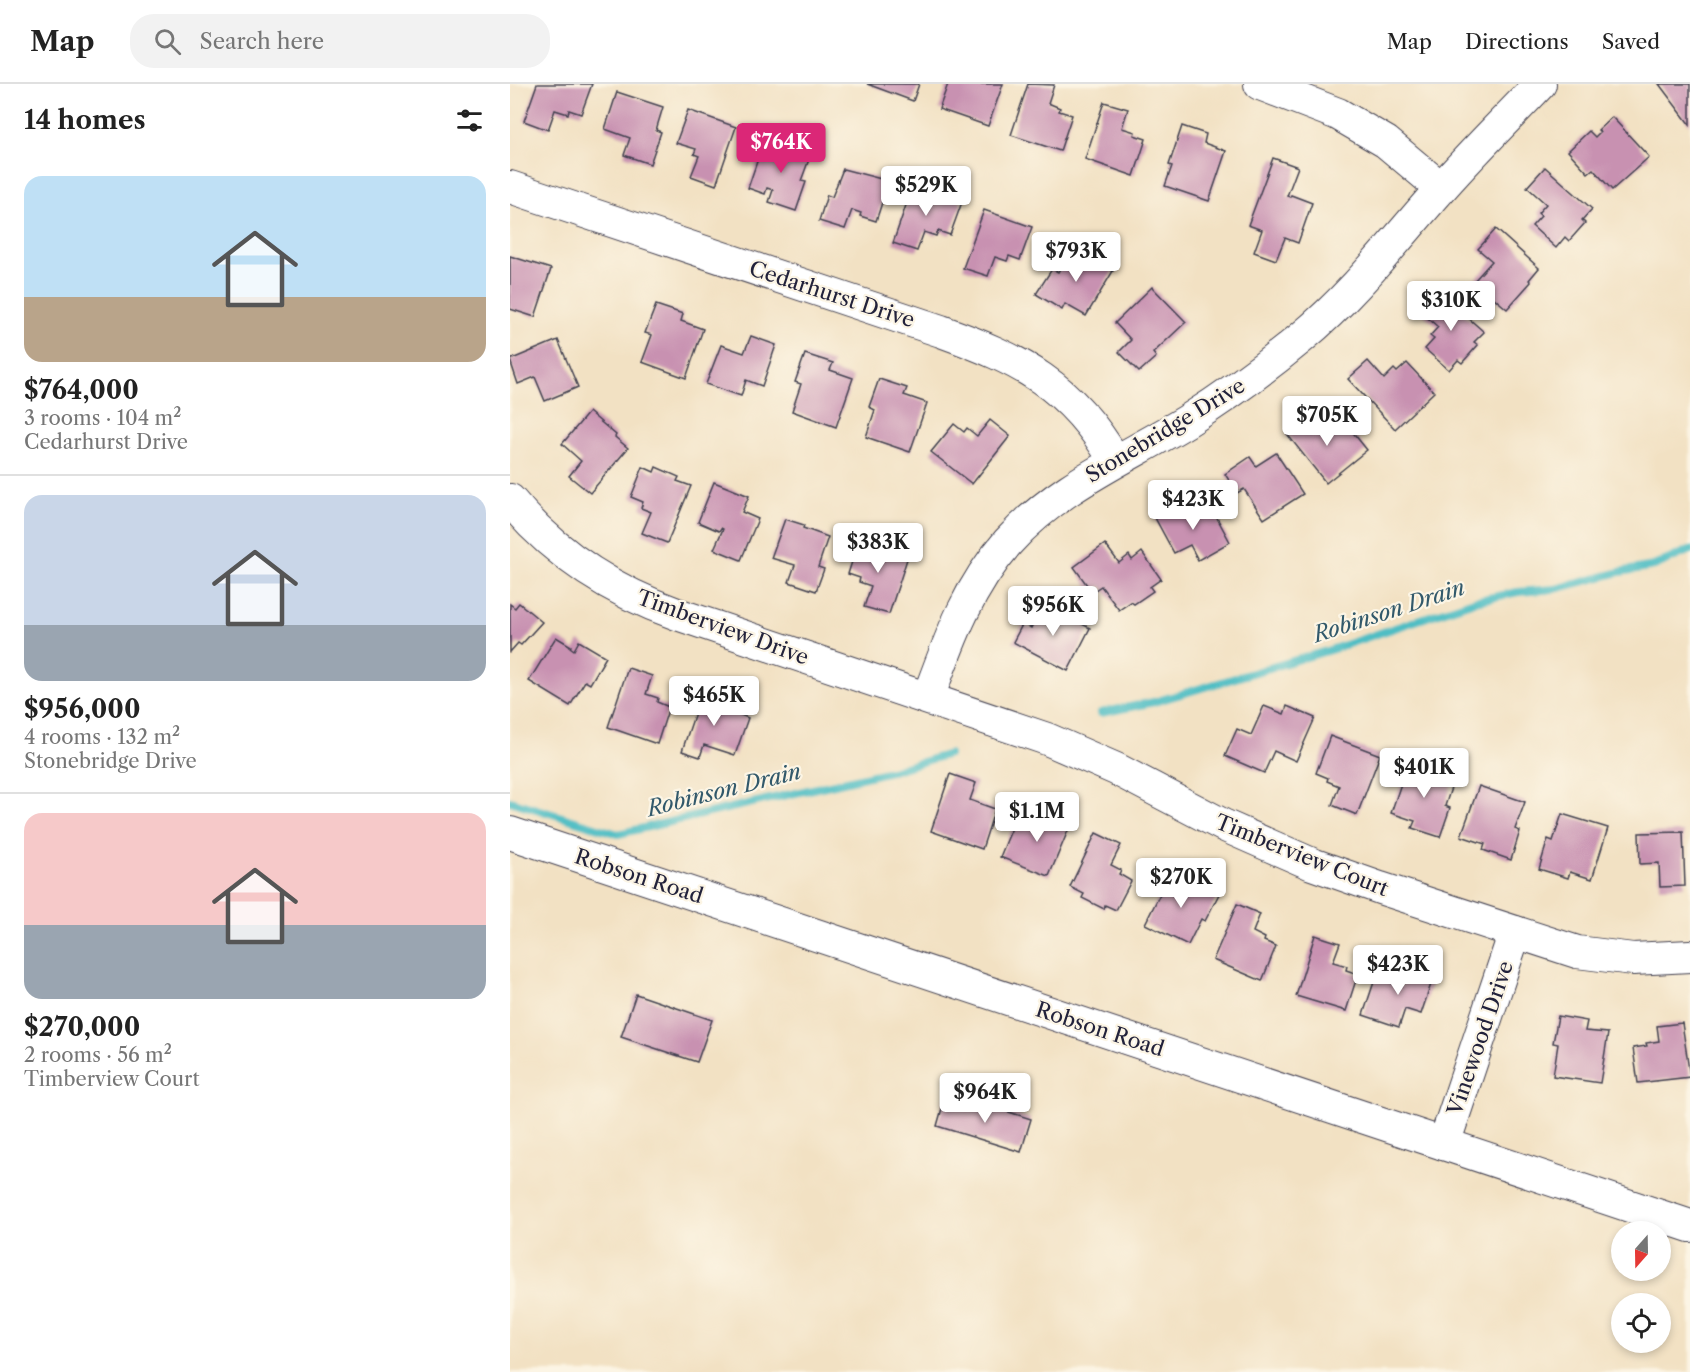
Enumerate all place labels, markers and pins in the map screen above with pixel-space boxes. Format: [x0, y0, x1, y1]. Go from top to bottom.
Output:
pin: $764K [739, 123, 823, 174]
pin: $529K [884, 166, 968, 217]
pin: $793K [1034, 232, 1118, 283]
pin: $310K [1409, 281, 1493, 332]
pin: $705K [1285, 396, 1369, 447]
pin: $423K [1151, 480, 1235, 531]
pin: $383K [836, 523, 920, 574]
pin: $956K [1011, 586, 1095, 637]
pin: $465K [672, 676, 756, 727]
pin: $401K [1382, 748, 1466, 799]
pin: $1.1M [995, 792, 1079, 843]
pin: $270K [1139, 858, 1223, 909]
pin: $423K [1356, 945, 1440, 996]
pin: $964K [943, 1073, 1027, 1124]

